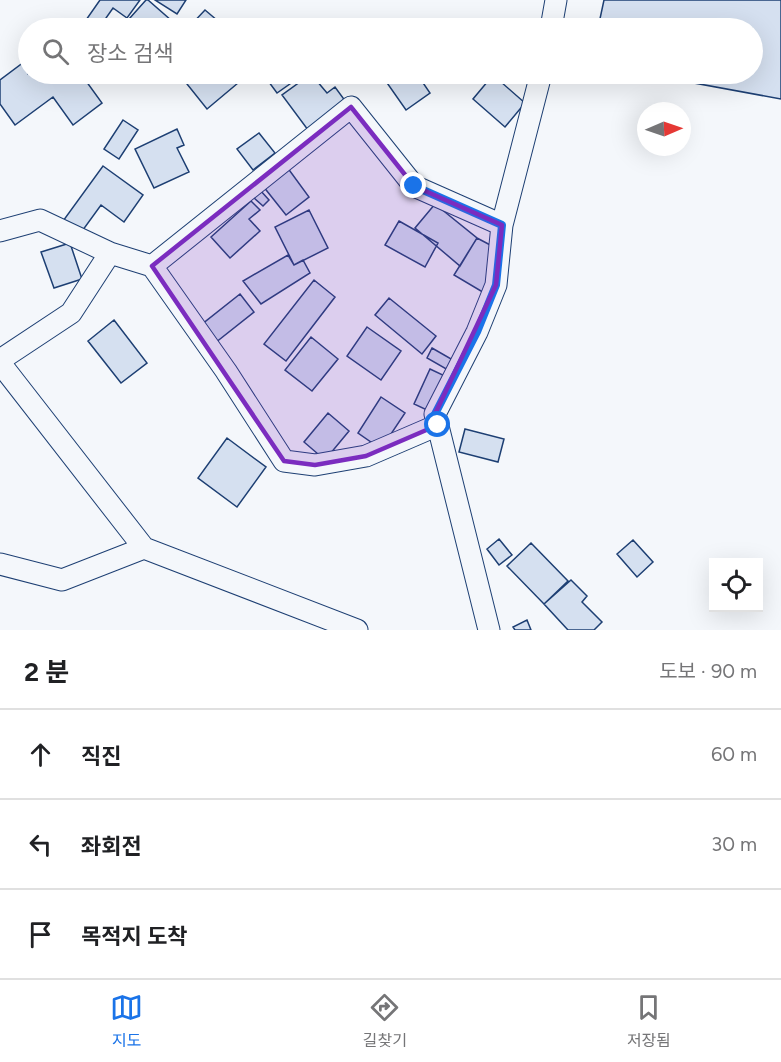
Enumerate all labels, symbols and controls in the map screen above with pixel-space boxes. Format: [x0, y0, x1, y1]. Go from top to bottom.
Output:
search box [18, 18, 763, 84]
icon: search [39, 35, 72, 68]
text: 장소 검색 [87, 40, 173, 67]
north arrow [637, 102, 691, 156]
route end [400, 172, 426, 198]
route start [424, 411, 450, 437]
map controls [709, 558, 763, 612]
button: locate [709, 558, 763, 612]
text: 2 분 [24, 656, 69, 688]
text: 도보 · 90 m [659, 659, 757, 683]
icon: ahead [24, 738, 57, 771]
text: 60 m [711, 742, 757, 766]
text: 직진 [81, 743, 121, 770]
icon: left [24, 828, 57, 861]
text: 30 m [711, 832, 757, 856]
text: 좌회전 [81, 833, 142, 860]
icon: arrive [24, 918, 57, 951]
text: 목적지 도착 [81, 923, 187, 950]
tab: 지도 [110, 991, 143, 1051]
tab: 길찾기 [363, 991, 407, 1051]
tab: 저장됨 [627, 991, 671, 1051]

